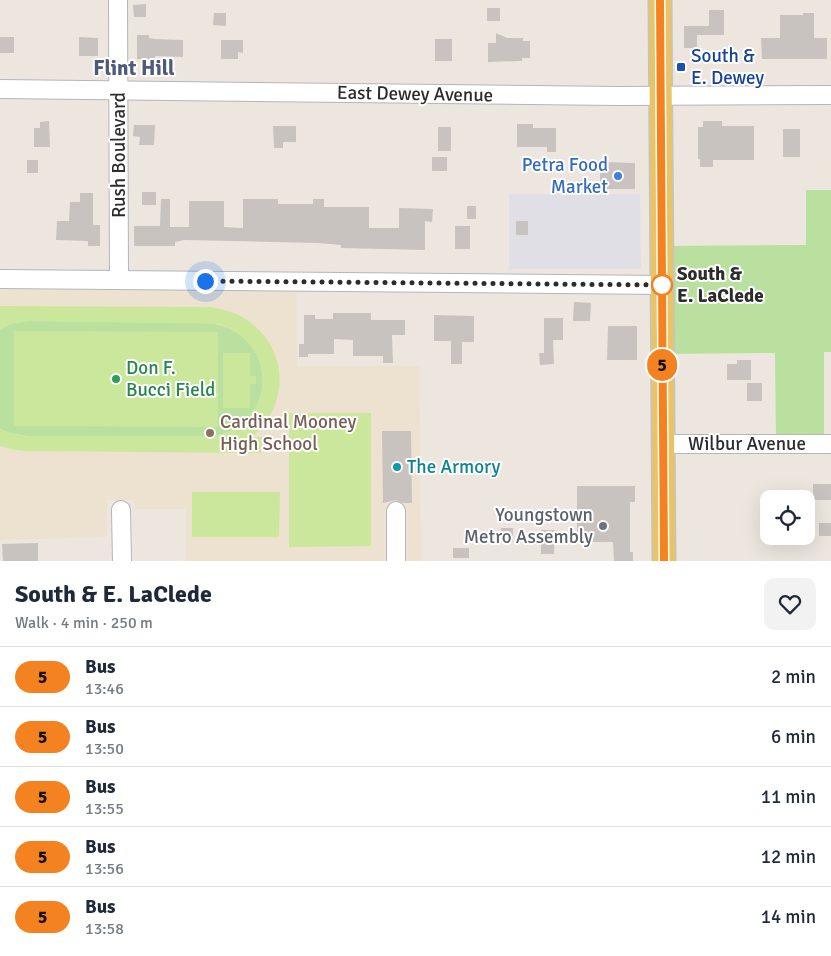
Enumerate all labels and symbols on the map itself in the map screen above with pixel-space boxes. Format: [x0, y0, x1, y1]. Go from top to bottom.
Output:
place label: South & E. Dewey [691, 44, 764, 90]
district label: Flint Hill [93, 55, 175, 81]
marker: South & E. Dewey [675, 61, 687, 73]
street label: East Dewey Avenue [337, 81, 493, 107]
street label: Rush Boulevard [107, 92, 131, 218]
place label: Petra Food Market [522, 153, 608, 199]
marker: Petra Food Market [612, 170, 624, 182]
place label: South & E. LaClede [677, 262, 764, 308]
your location [193, 269, 218, 294]
marker: South & E. LaClede [651, 274, 673, 296]
line badge: 5 [646, 349, 678, 381]
place label: Don F. Bucci Field [126, 356, 215, 402]
marker: Don F. Bucci Field [110, 373, 122, 385]
place label: Cardinal Mooney High School [220, 410, 356, 456]
marker: Cardinal Mooney High School [204, 427, 216, 439]
street label: Wilbur Avenue [688, 432, 806, 456]
place label: The Armory [407, 455, 500, 479]
marker: The Armory [391, 461, 403, 473]
place label: Youngstown Metro Assembly [464, 503, 593, 549]
marker: Youngstown Metro Assembly [597, 520, 609, 532]

